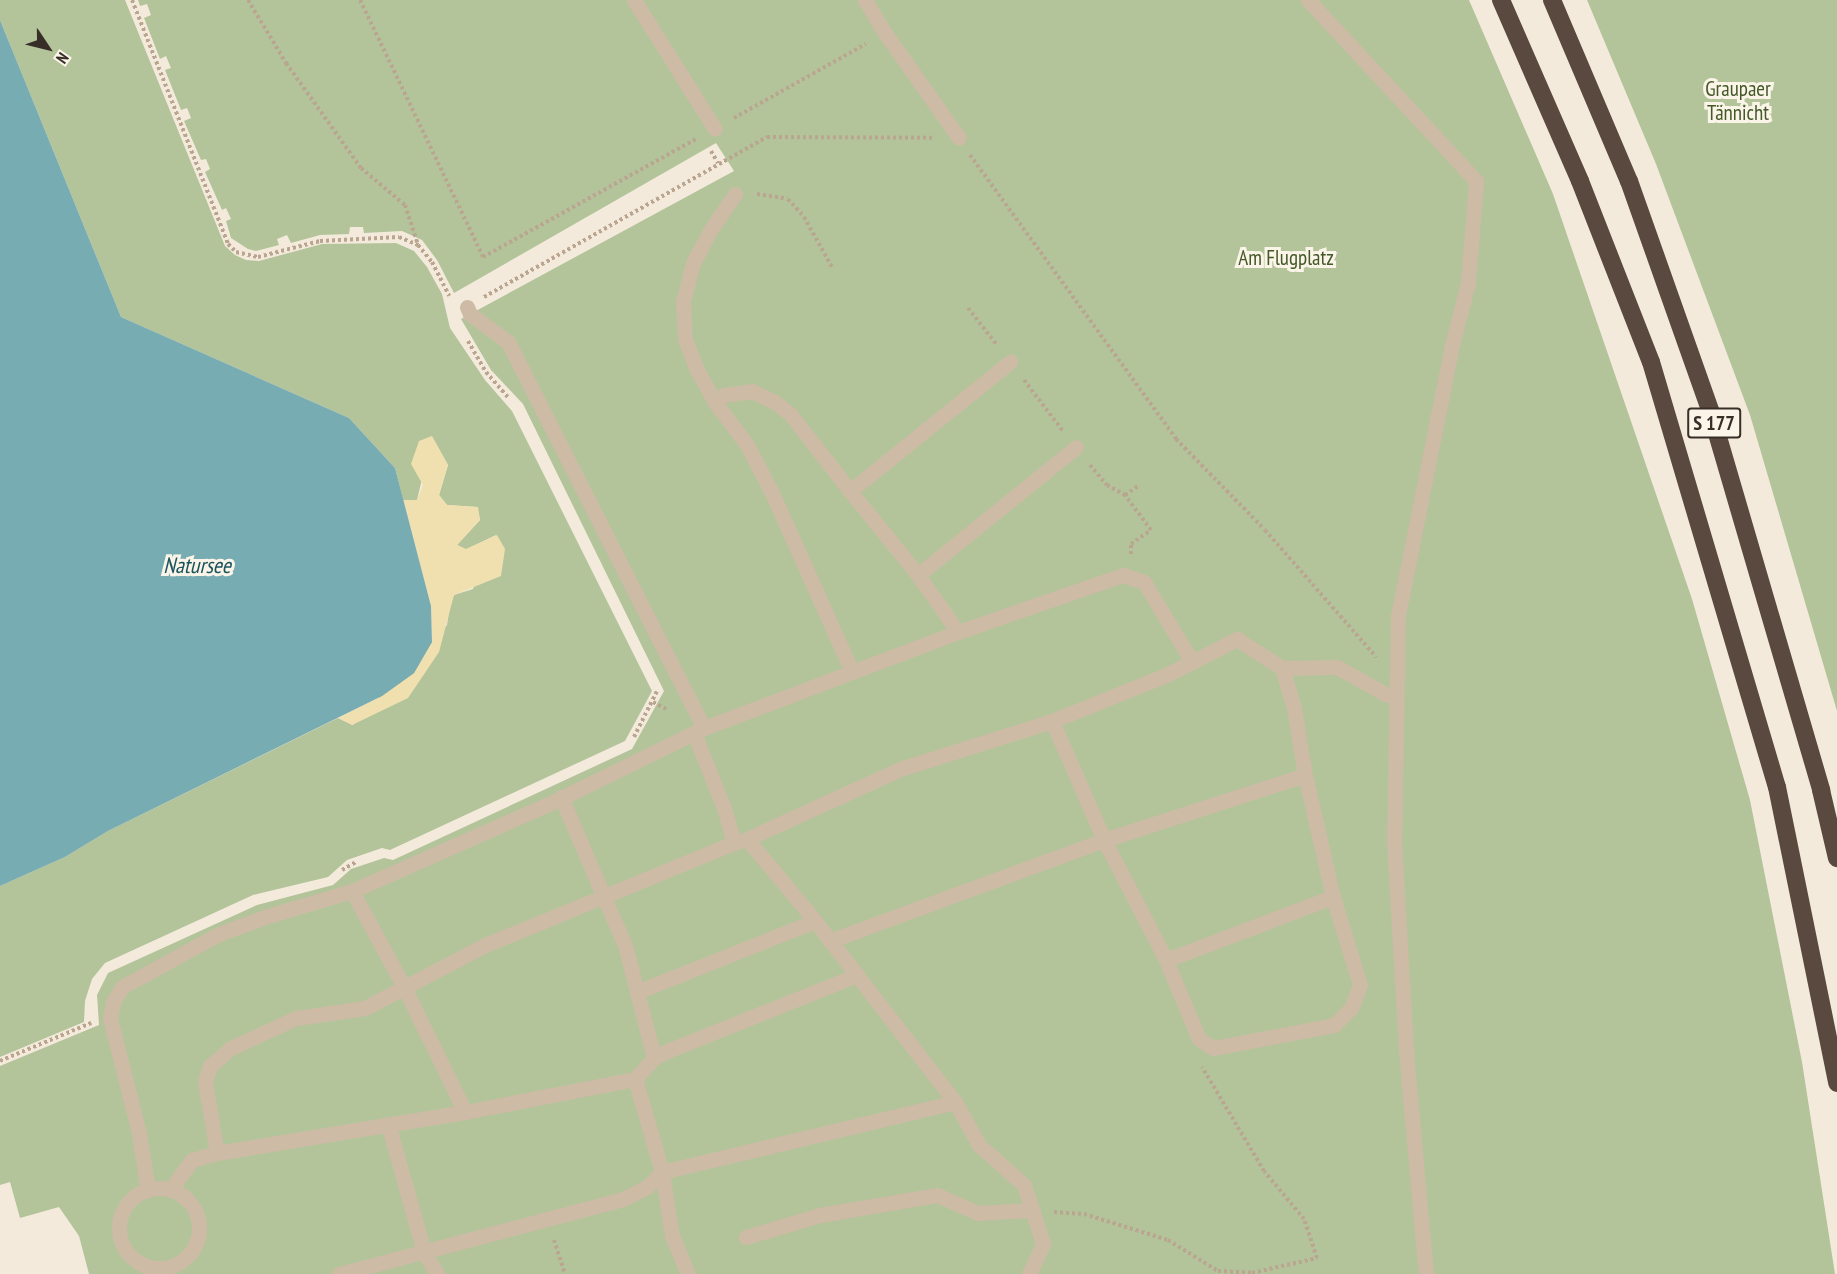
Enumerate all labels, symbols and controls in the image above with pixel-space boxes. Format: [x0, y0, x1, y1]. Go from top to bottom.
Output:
north arrow [18, 18, 78, 78]
text: N [52, 49, 73, 68]
park label: Graupaer Tännicht [1705, 76, 1771, 126]
park label: Am Flugplatz [1238, 245, 1334, 271]
road number: S 177 [1687, 406, 1741, 440]
water label: Natursee [163, 553, 231, 579]

